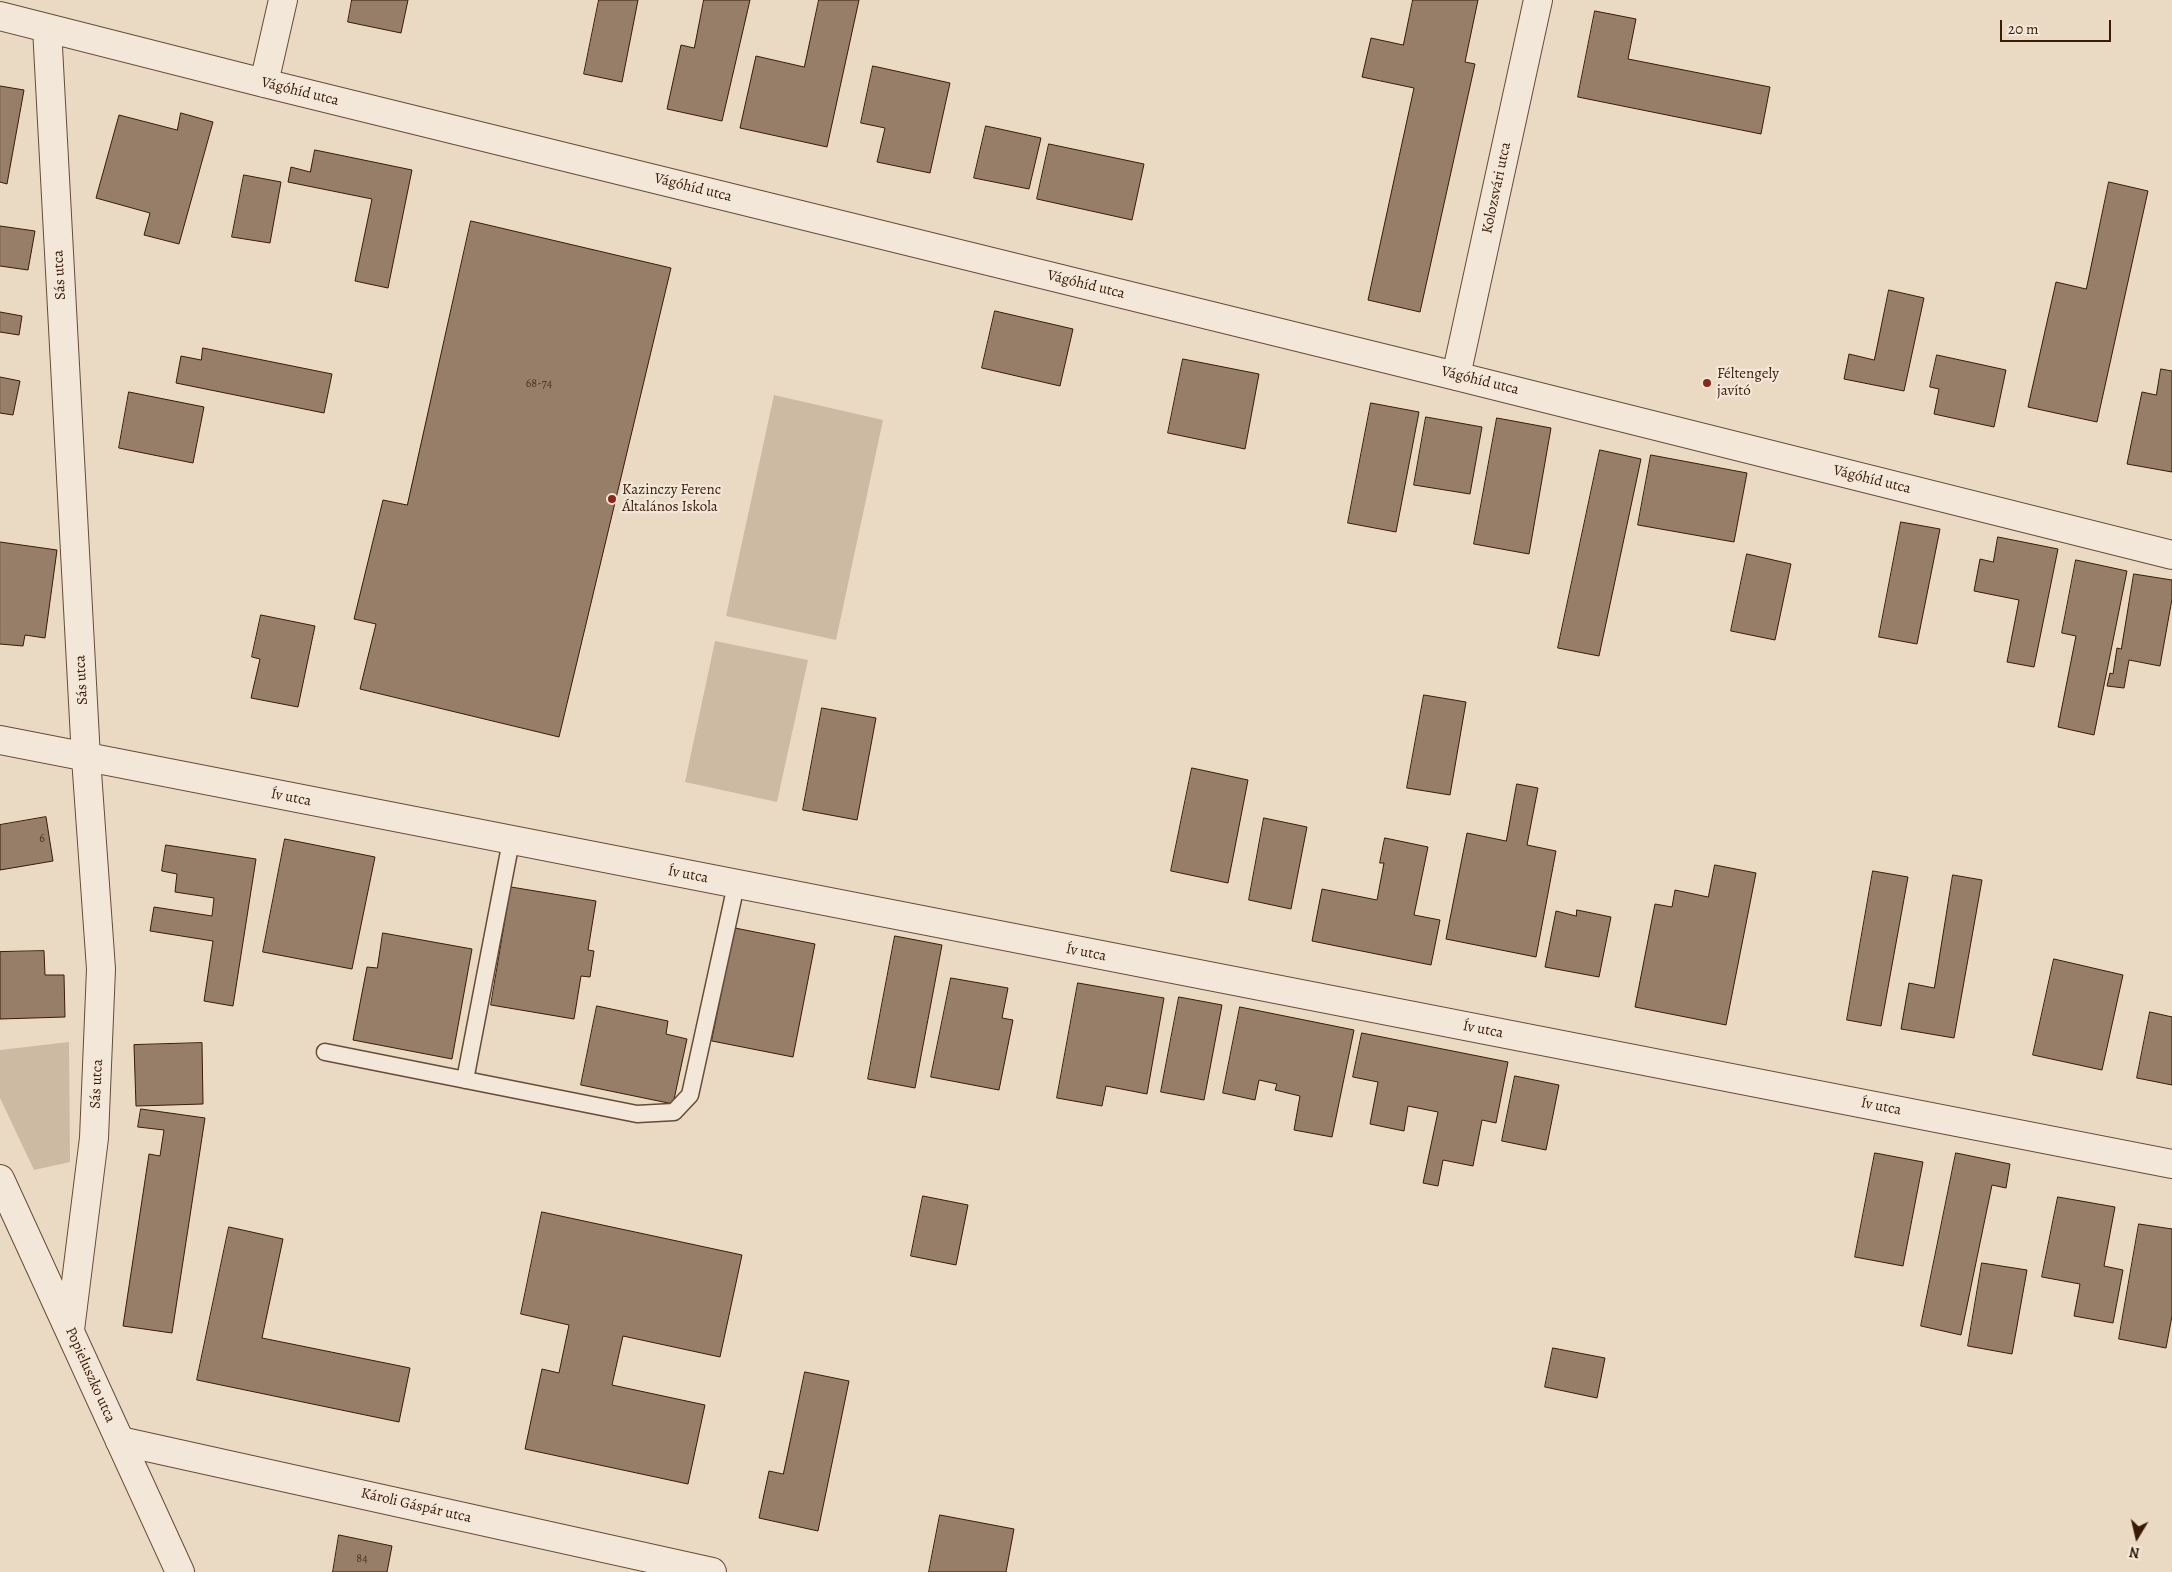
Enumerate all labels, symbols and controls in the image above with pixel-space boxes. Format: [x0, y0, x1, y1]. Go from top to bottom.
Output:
scale bar [2002, 10, 2113, 42]
text: 20 m [2008, 19, 2039, 39]
street label: Vágóhíd utca [259, 74, 341, 110]
street label: Kolozsvári utca [1479, 141, 1515, 235]
street label: Vágóhíd utca [652, 170, 734, 206]
street label: Sás utca [50, 250, 70, 300]
street label: Vágóhíd utca [1045, 267, 1127, 303]
street label: Vágóhíd utca [1439, 363, 1521, 399]
place label: Féltengely javító [1717, 365, 1779, 400]
house number: 68-74 [526, 377, 552, 391]
marker: Féltengely javító [1701, 377, 1713, 389]
street label: Vágóhíd utca [1831, 462, 1913, 498]
place label: Kazinczy Ferenc Általános Iskola [622, 481, 721, 516]
marker: Kazinczy Ferenc Általános Iskola [606, 493, 618, 505]
street label: Sás utca [72, 655, 92, 705]
street label: Ív utca [269, 785, 313, 811]
house number: 6 [39, 832, 45, 846]
street label: Ív utca [666, 862, 710, 888]
street label: Ív utca [1064, 940, 1108, 966]
street label: Ív utca [1461, 1017, 1505, 1043]
street label: Sás utca [87, 1059, 107, 1109]
street label: Ív utca [1859, 1094, 1903, 1120]
street label: Popieluszko utca [61, 1325, 119, 1425]
street label: Károli Gáspár utca [359, 1485, 473, 1527]
north arrow [2112, 1512, 2162, 1562]
text: N [2128, 1542, 2141, 1562]
house number: 84 [356, 1552, 368, 1566]

